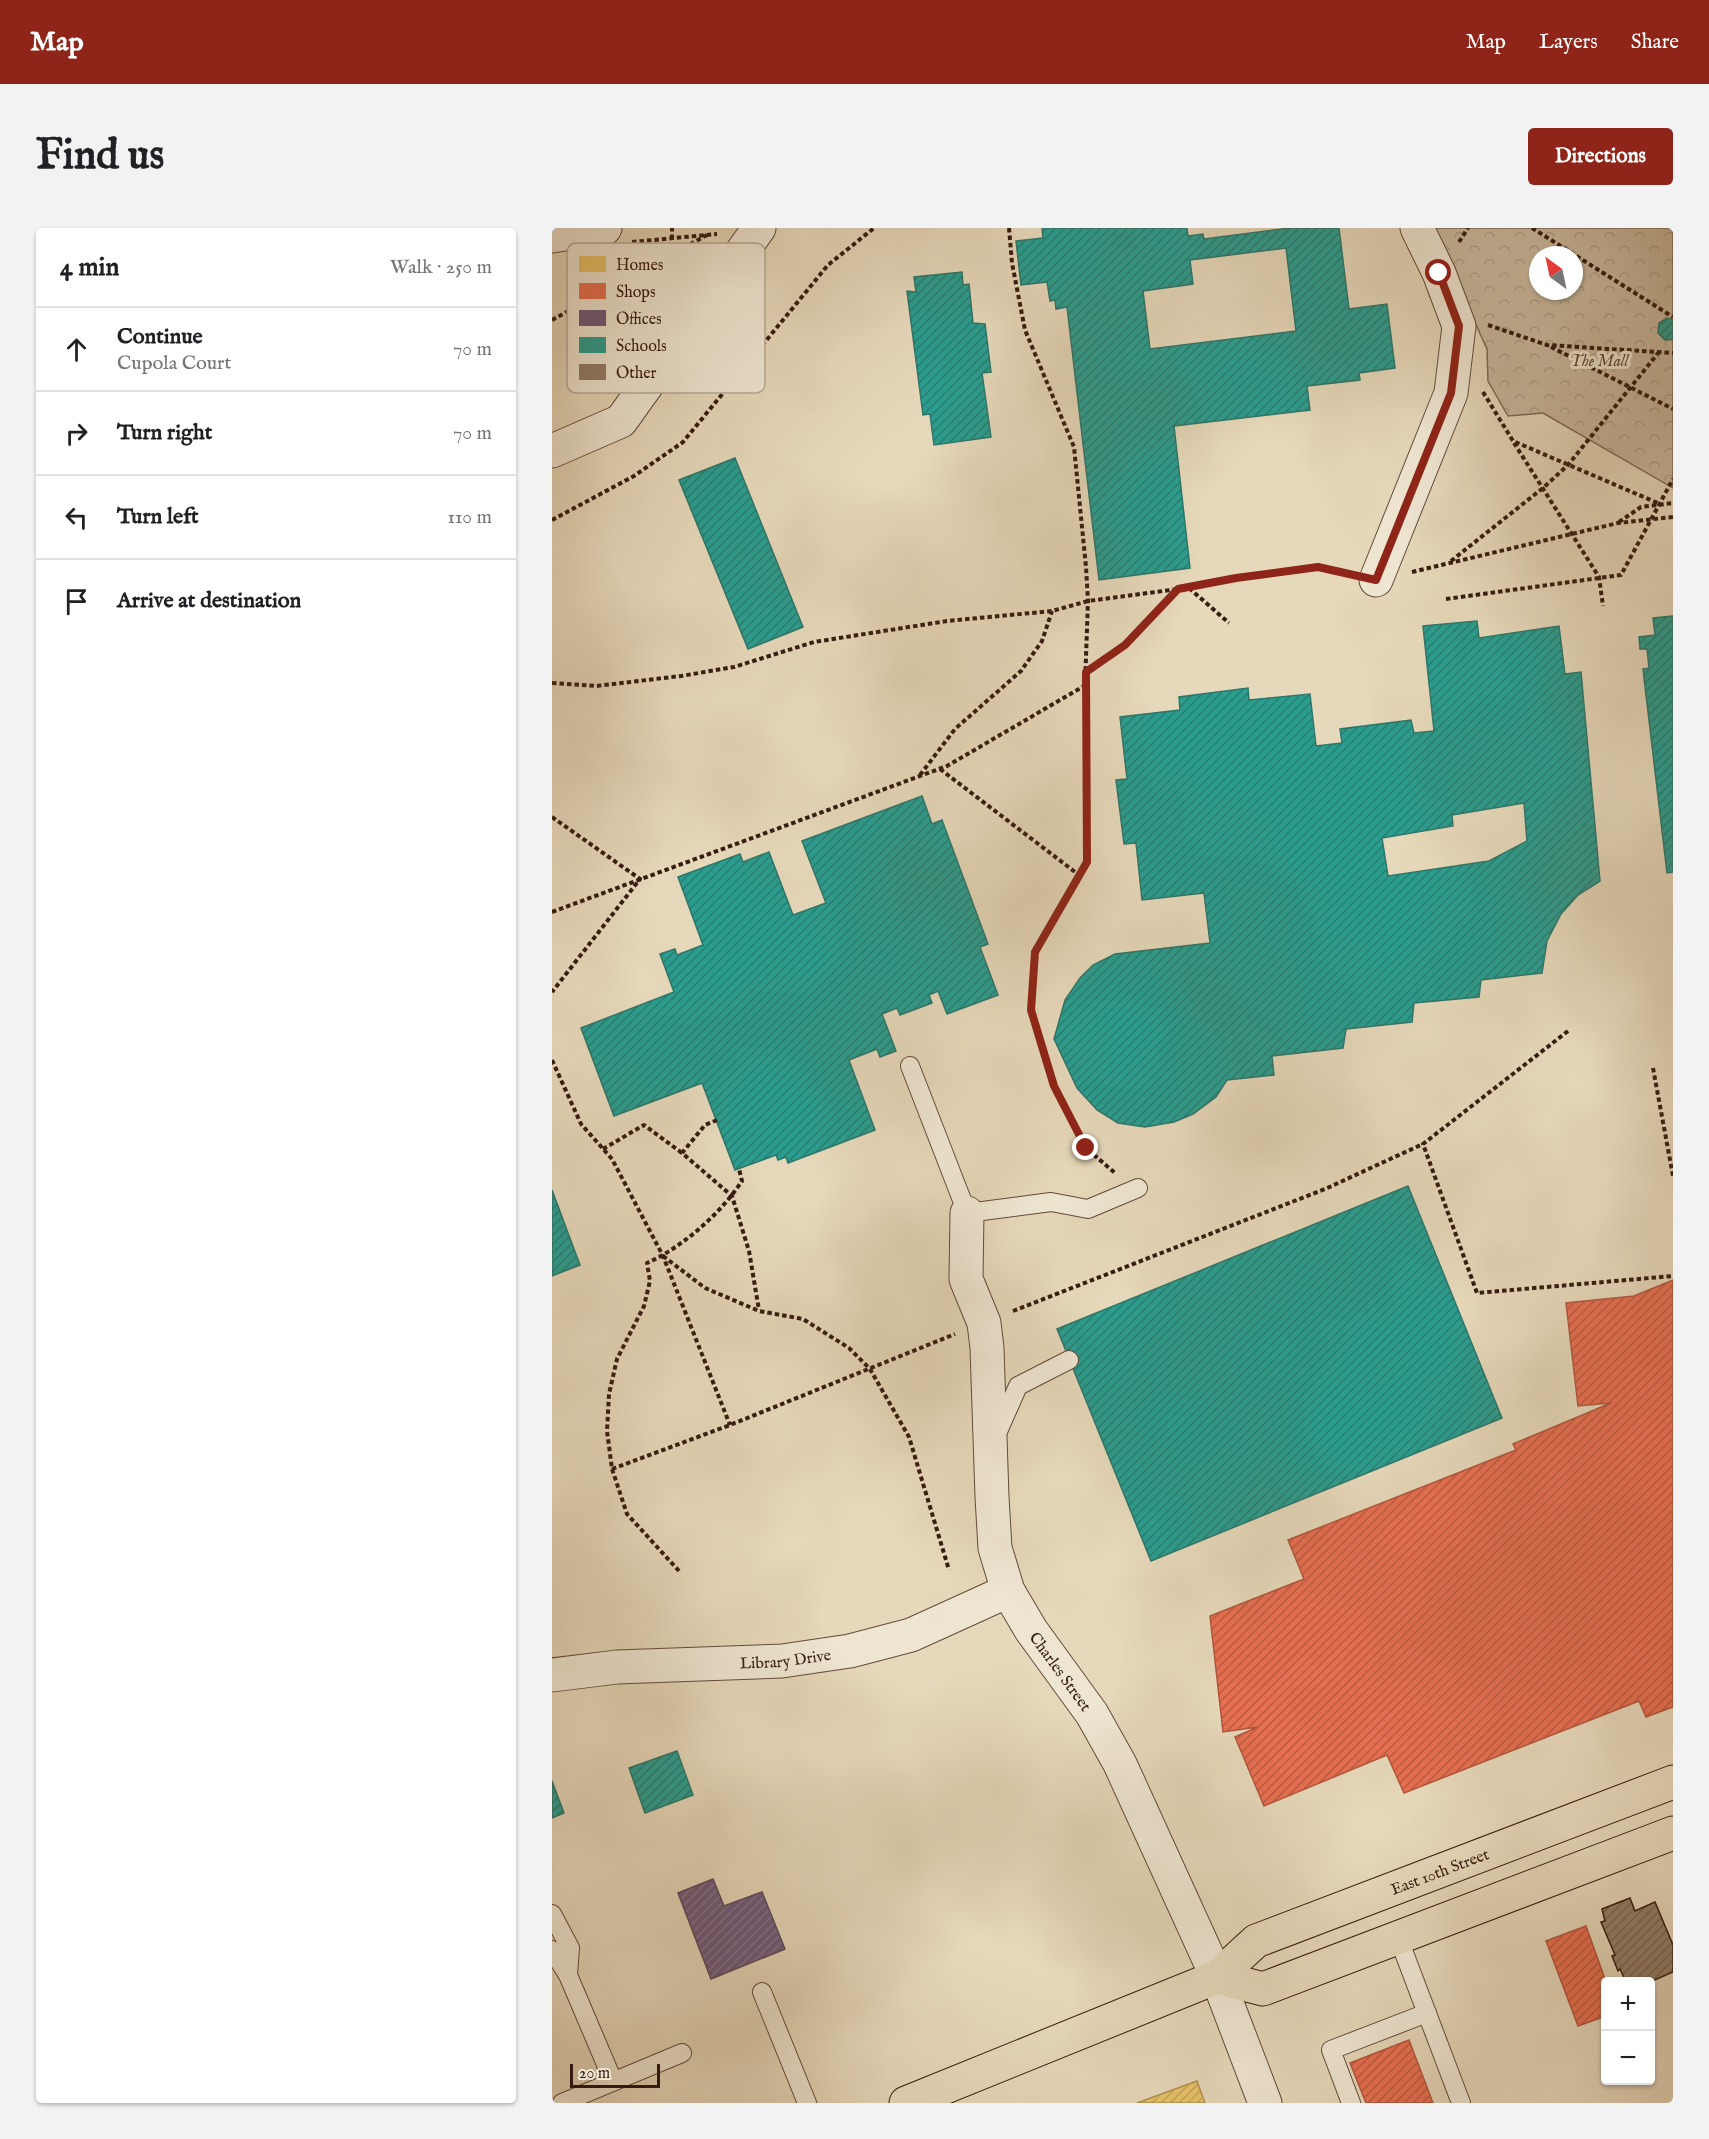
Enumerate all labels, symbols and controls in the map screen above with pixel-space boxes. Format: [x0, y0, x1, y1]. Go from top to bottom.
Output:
text: Map [30, 25, 84, 60]
text: Map [1466, 29, 1506, 56]
text: Layers [1539, 29, 1598, 56]
text: Share [1631, 29, 1679, 56]
button: Directions [1528, 128, 1673, 185]
text: Find us [36, 130, 164, 183]
legend [567, 243, 765, 393]
north arrow [1529, 246, 1583, 300]
text: 4 min [60, 251, 119, 284]
text: Walk · 250 m [390, 255, 492, 280]
text: Homes [616, 256, 664, 276]
route start [1425, 259, 1451, 285]
text: Shops [616, 283, 656, 303]
text: Offices [616, 310, 662, 330]
text: Continue [117, 323, 203, 351]
icon: ahead [60, 333, 93, 366]
text: 70 m [453, 337, 492, 362]
text: Schools [616, 337, 667, 357]
text: Cupola Court [117, 351, 231, 376]
park label: The Mall [1570, 352, 1630, 372]
text: Other [616, 364, 657, 384]
icon: right [60, 417, 93, 450]
text: Turn right [117, 419, 212, 447]
text: 70 m [453, 421, 492, 446]
icon: left [60, 501, 93, 534]
text: Turn left [117, 503, 199, 531]
text: 110 m [448, 505, 492, 530]
icon: arrive [60, 585, 93, 618]
text: Arrive at destination [117, 587, 301, 615]
route end [1072, 1134, 1098, 1160]
street label: Charles Street [1024, 1629, 1095, 1716]
street label: Library Drive [739, 1646, 832, 1675]
street label: East 10th Street [1388, 1845, 1493, 1901]
map controls [1601, 1977, 1655, 2085]
button: + [1601, 1977, 1655, 2031]
button: − [1601, 2031, 1655, 2085]
scale bar [570, 2061, 660, 2088]
text: 20 m [579, 2064, 610, 2084]

